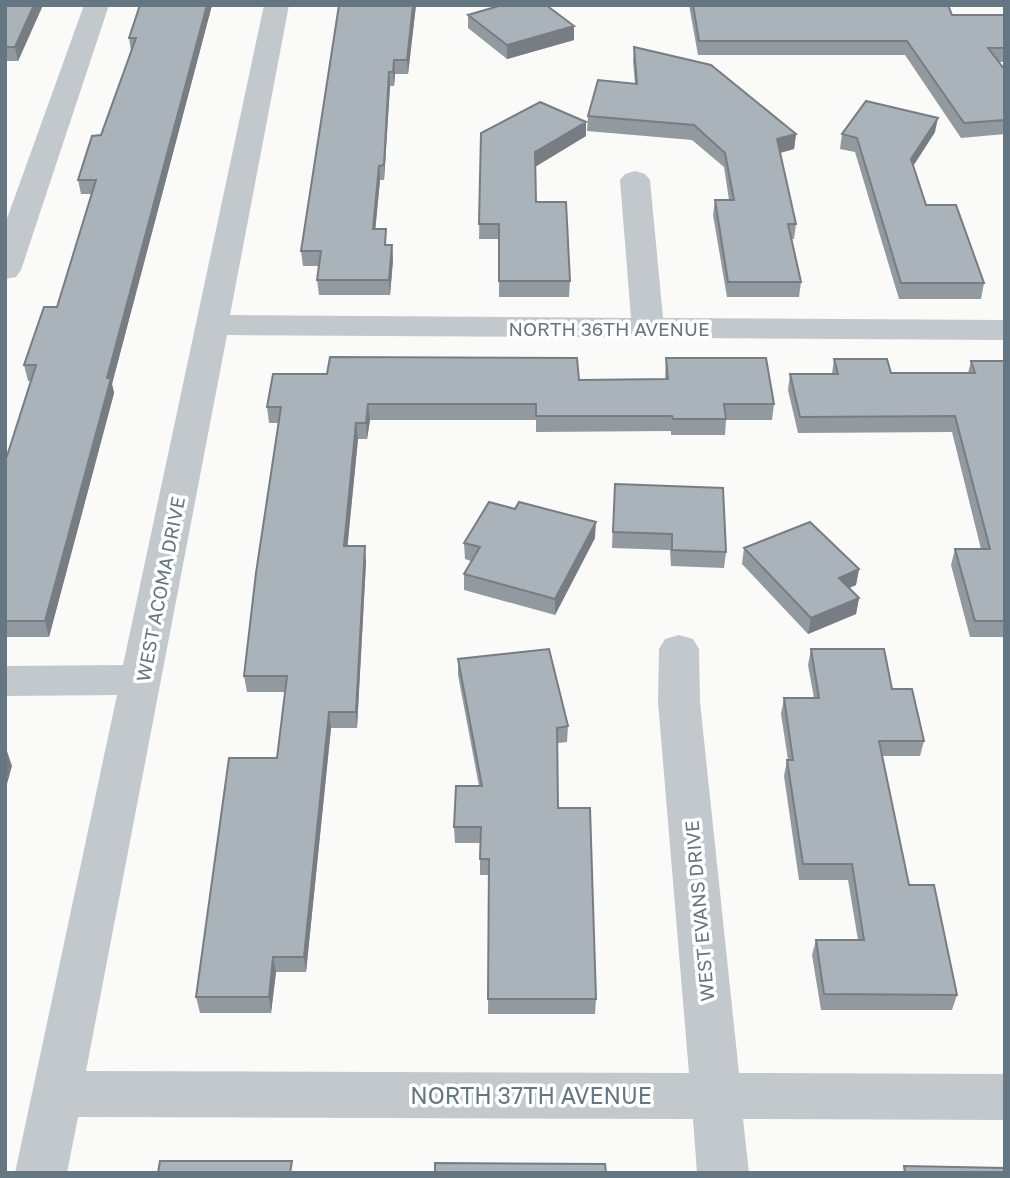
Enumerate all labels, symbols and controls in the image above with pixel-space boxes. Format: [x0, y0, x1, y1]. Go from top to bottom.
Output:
street label: NORTH 36TH AVENUE [508, 317, 710, 340]
street label: WEST ACOMA DRIVE [131, 495, 189, 683]
street label: WEST EVANS DRIVE [680, 819, 718, 1003]
street label: NORTH 37TH AVENUE [410, 1081, 652, 1109]

